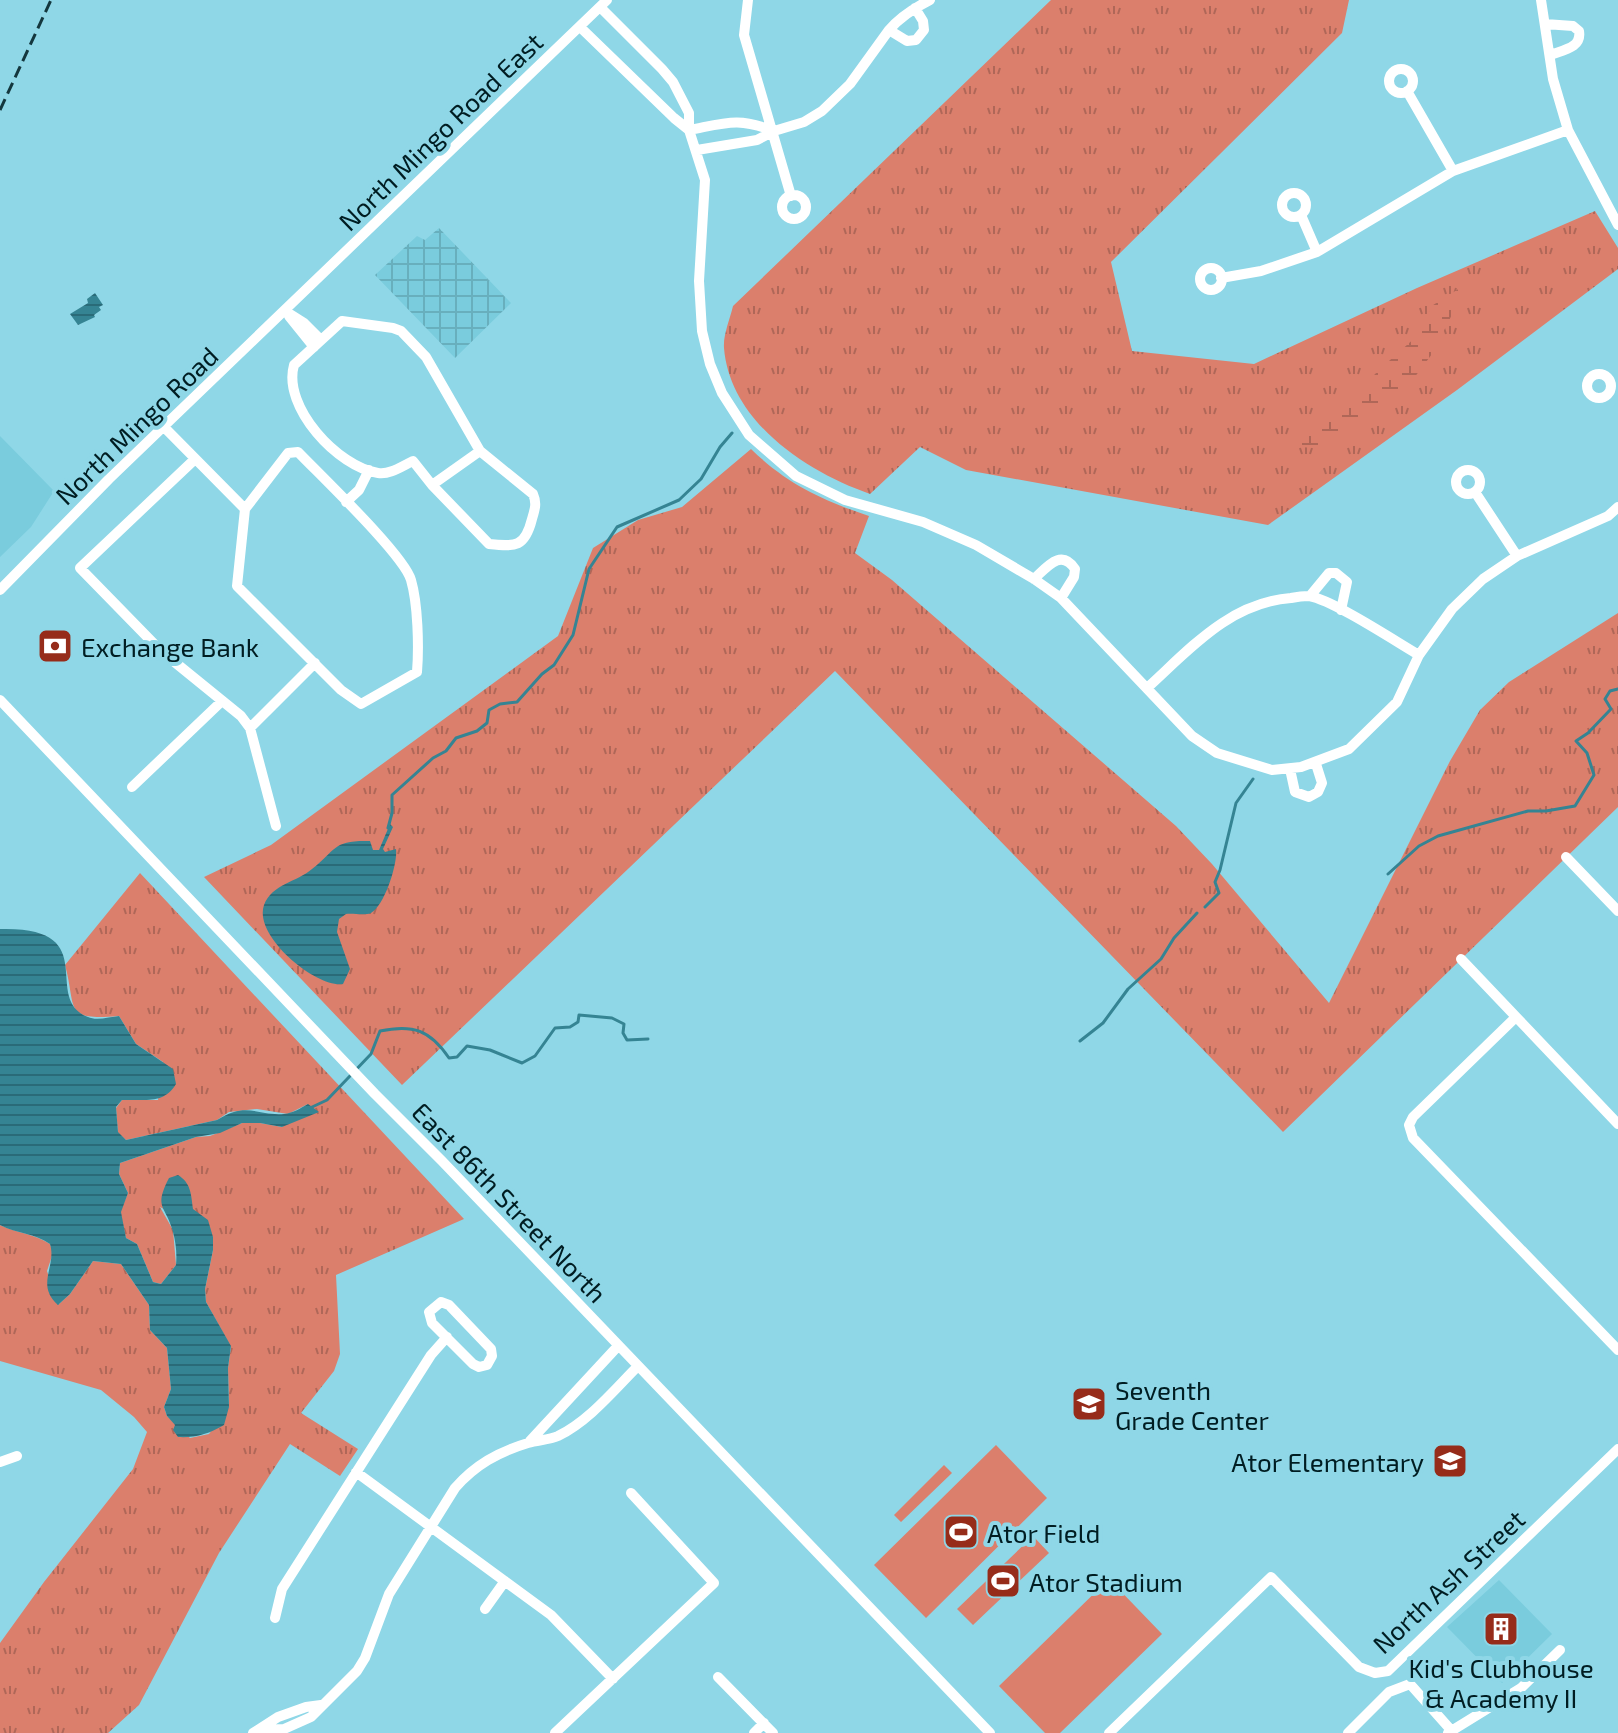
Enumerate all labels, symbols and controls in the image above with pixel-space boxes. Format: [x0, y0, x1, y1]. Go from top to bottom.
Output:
street label: North Mingo Road East [332, 26, 548, 236]
street label: North Mingo Road [48, 340, 224, 510]
bank icon: Exchange Bank [36, 627, 74, 665]
place label: Exchange Bank [81, 631, 259, 662]
street label: East 86th Street North [407, 1096, 613, 1308]
place label: Seventh Grade Center [1115, 1374, 1269, 1435]
school or university icon: Seventh Grade Center [1070, 1385, 1108, 1423]
school or university icon: Ator Elementary [1431, 1442, 1469, 1480]
place label: Ator Elementary [1231, 1446, 1424, 1477]
street label: North Ash Street [1366, 1503, 1530, 1659]
sports icon: Ator Field [942, 1513, 980, 1551]
place label: Ator Field [987, 1517, 1100, 1548]
sports icon: Ator Stadium [984, 1562, 1022, 1600]
place label: Ator Stadium [1029, 1566, 1183, 1597]
building icon: Kid's Clubhouse & Academy II [1482, 1610, 1520, 1648]
place label: Kid's Clubhouse & Academy II [1408, 1652, 1594, 1713]

